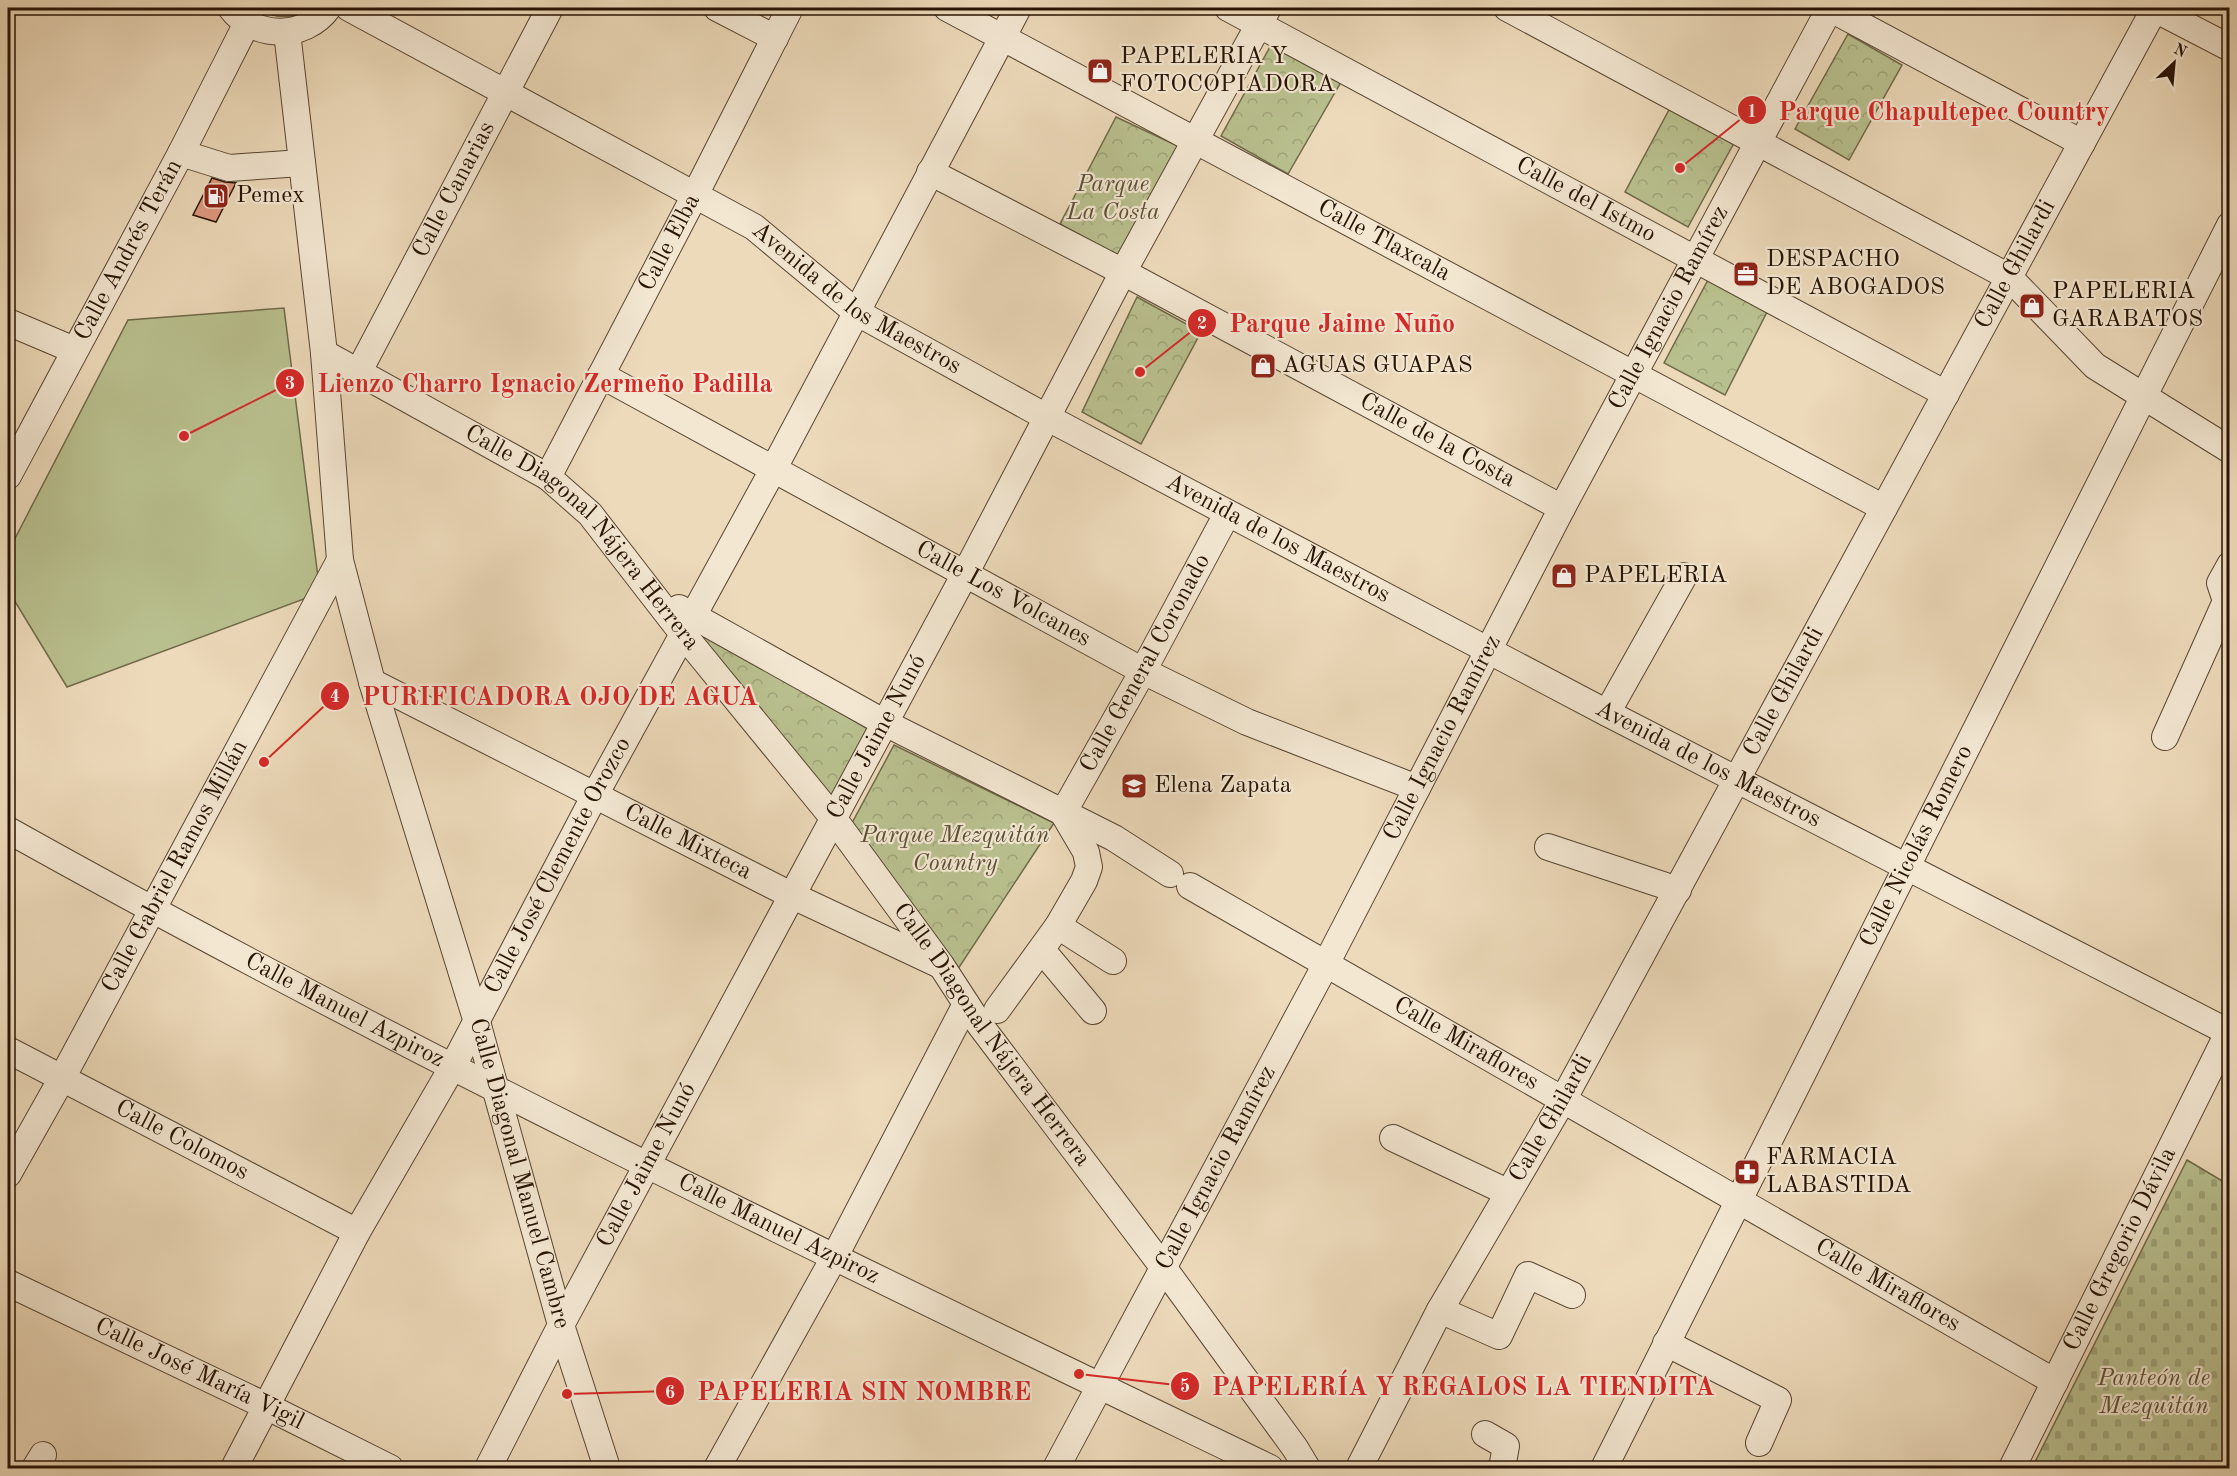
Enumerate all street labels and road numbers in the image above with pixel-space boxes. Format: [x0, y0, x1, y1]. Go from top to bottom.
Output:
street label: Calle Canarias [409, 118, 500, 262]
street label: Calle del Istmo [1512, 153, 1659, 247]
street label: Calle Andrés Terán [71, 156, 187, 345]
street label: Calle Elba [635, 190, 705, 295]
street label: Calle Tlaxcala [1313, 196, 1454, 286]
street label: Calle Ghilardi [1971, 196, 2060, 333]
street label: Calle Ignacio Ramírez [1605, 202, 1733, 414]
street label: Avenida de los Maestros [747, 218, 965, 379]
street label: Calle de la Costa [1355, 389, 1519, 492]
street label: Calle Diagonal Nájera Herrera [461, 421, 703, 655]
street label: Avenida de los Maestros [1161, 470, 1394, 608]
street label: Calle Los Volcanes [912, 537, 1094, 652]
street label: Calle General Coronado [1076, 550, 1215, 777]
street label: Calle Ghilardi [1740, 624, 1829, 760]
street label: Calle Ignacio Ramírez [1380, 632, 1506, 845]
street label: Calle Jaime Nunó [823, 651, 931, 823]
street label: Avenida de los Maestros [1591, 697, 1825, 833]
street label: Calle José Clemente Orozco [481, 734, 636, 998]
street label: Calle Gabriel Ramos Millán [98, 737, 253, 997]
street label: Calle Nicolás Romero [1856, 742, 1978, 951]
street label: Calle Mixteca [620, 800, 755, 885]
street label: Calle Diagonal Nájera Herrera [888, 899, 1095, 1171]
street label: Calle Manuel Azpiroz [241, 949, 448, 1073]
street label: Calle Miraflores [1389, 993, 1543, 1095]
street label: Calle Diagonal Manuel Cambre [465, 1016, 573, 1331]
street label: Calle Ghilardi [1505, 1051, 1597, 1187]
street label: Calle Ignacio Ramírez [1152, 1062, 1281, 1274]
street label: Calle Jaime Nunó [593, 1079, 701, 1251]
street label: Calle Colomos [111, 1096, 252, 1185]
street label: Calle Gregorio Dávila [2060, 1144, 2181, 1355]
street label: Calle Manuel Azpiroz [674, 1170, 883, 1289]
street label: Calle Miraflores [1811, 1235, 1964, 1337]
street label: Calle José María Vigil [91, 1314, 308, 1435]

